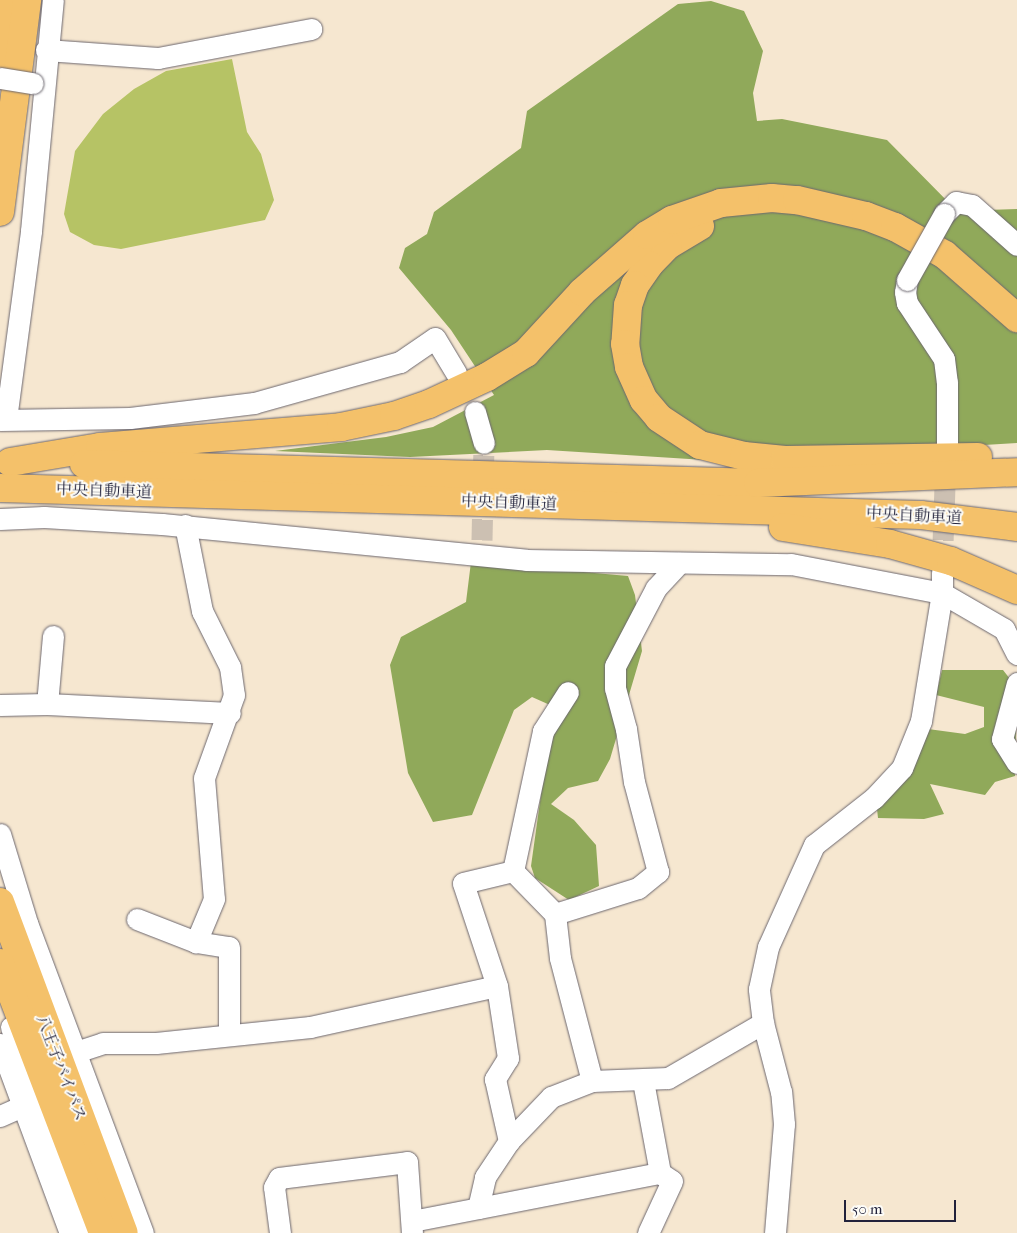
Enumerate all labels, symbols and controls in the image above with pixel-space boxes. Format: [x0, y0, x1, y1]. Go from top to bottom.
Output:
street label: 中央自動車道 [56, 480, 152, 502]
street label: 中央自動車道 [461, 492, 557, 514]
street label: 中央自動車道 [866, 504, 962, 528]
street label: 八王子バイパス [32, 1012, 90, 1124]
scale bar [847, 1190, 960, 1222]
text: 50 m [852, 1200, 882, 1218]

